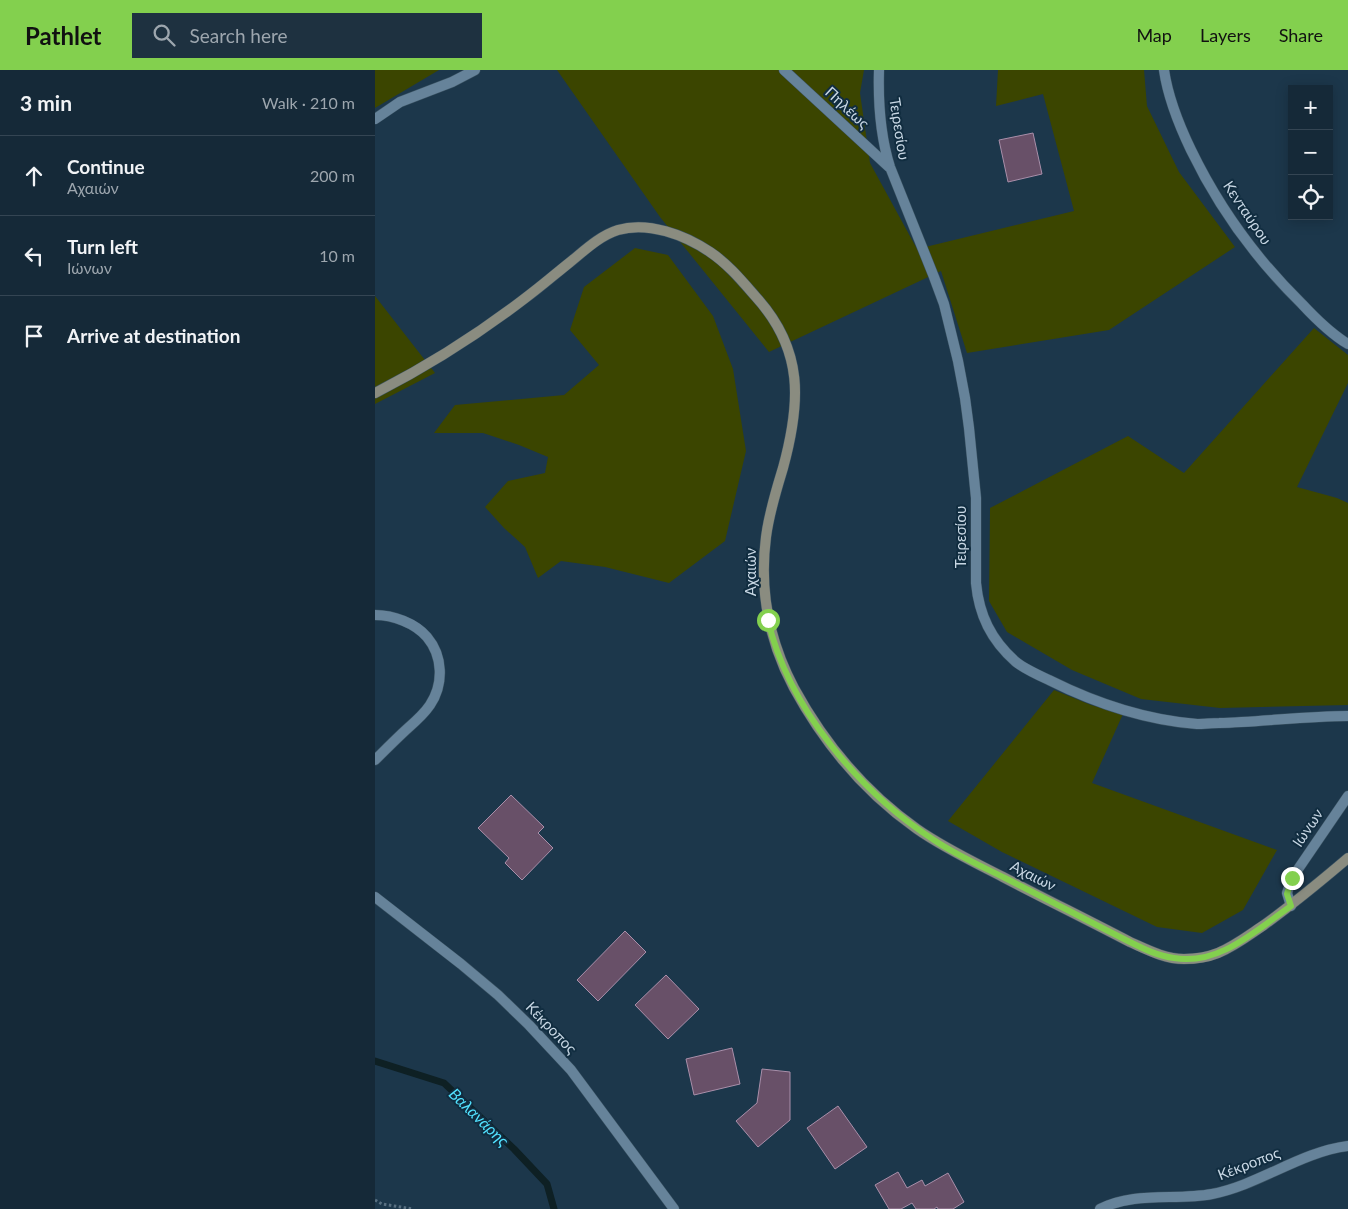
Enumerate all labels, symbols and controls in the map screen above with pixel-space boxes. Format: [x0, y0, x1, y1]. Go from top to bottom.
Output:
search box [132, 13, 482, 58]
text: Pathlet [25, 21, 102, 50]
icon: search [150, 21, 178, 49]
text: Search here [190, 24, 288, 47]
text: Map [1136, 24, 1172, 46]
text: Layers [1200, 24, 1251, 46]
text: Share [1279, 24, 1323, 46]
street label: Πηλέως [822, 83, 873, 132]
map controls [1288, 85, 1333, 220]
button: + [1288, 85, 1333, 130]
text: 3 min [20, 90, 72, 115]
text: Walk · 210 m [262, 93, 355, 112]
street label: Τειρεσίου [886, 97, 914, 161]
button: − [1288, 130, 1333, 175]
text: Continue [67, 155, 145, 178]
icon: ahead [20, 162, 48, 190]
text: 200 m [310, 166, 355, 185]
button: locate [1288, 175, 1333, 220]
street label: Κενταύρου [1220, 177, 1276, 248]
text: Αχαιών [67, 178, 119, 197]
text: Turn left [67, 235, 138, 258]
icon: left [20, 242, 48, 270]
text: 10 m [319, 246, 355, 265]
text: Ιώνων [67, 258, 112, 277]
icon: arrive [20, 322, 48, 350]
text: Arrive at destination [67, 324, 240, 347]
street label: Τειρεσίου [951, 506, 969, 568]
street label: Αχαιών [741, 547, 759, 596]
route start [757, 609, 780, 632]
street label: Ιώνων [1288, 805, 1327, 850]
street label: Αχαιών [1008, 856, 1059, 894]
route end [1281, 867, 1304, 890]
street label: Κέκροπος [523, 998, 581, 1057]
water label: Βαλανάρης [446, 1084, 513, 1150]
street label: Κέκροπος [1215, 1143, 1282, 1183]

